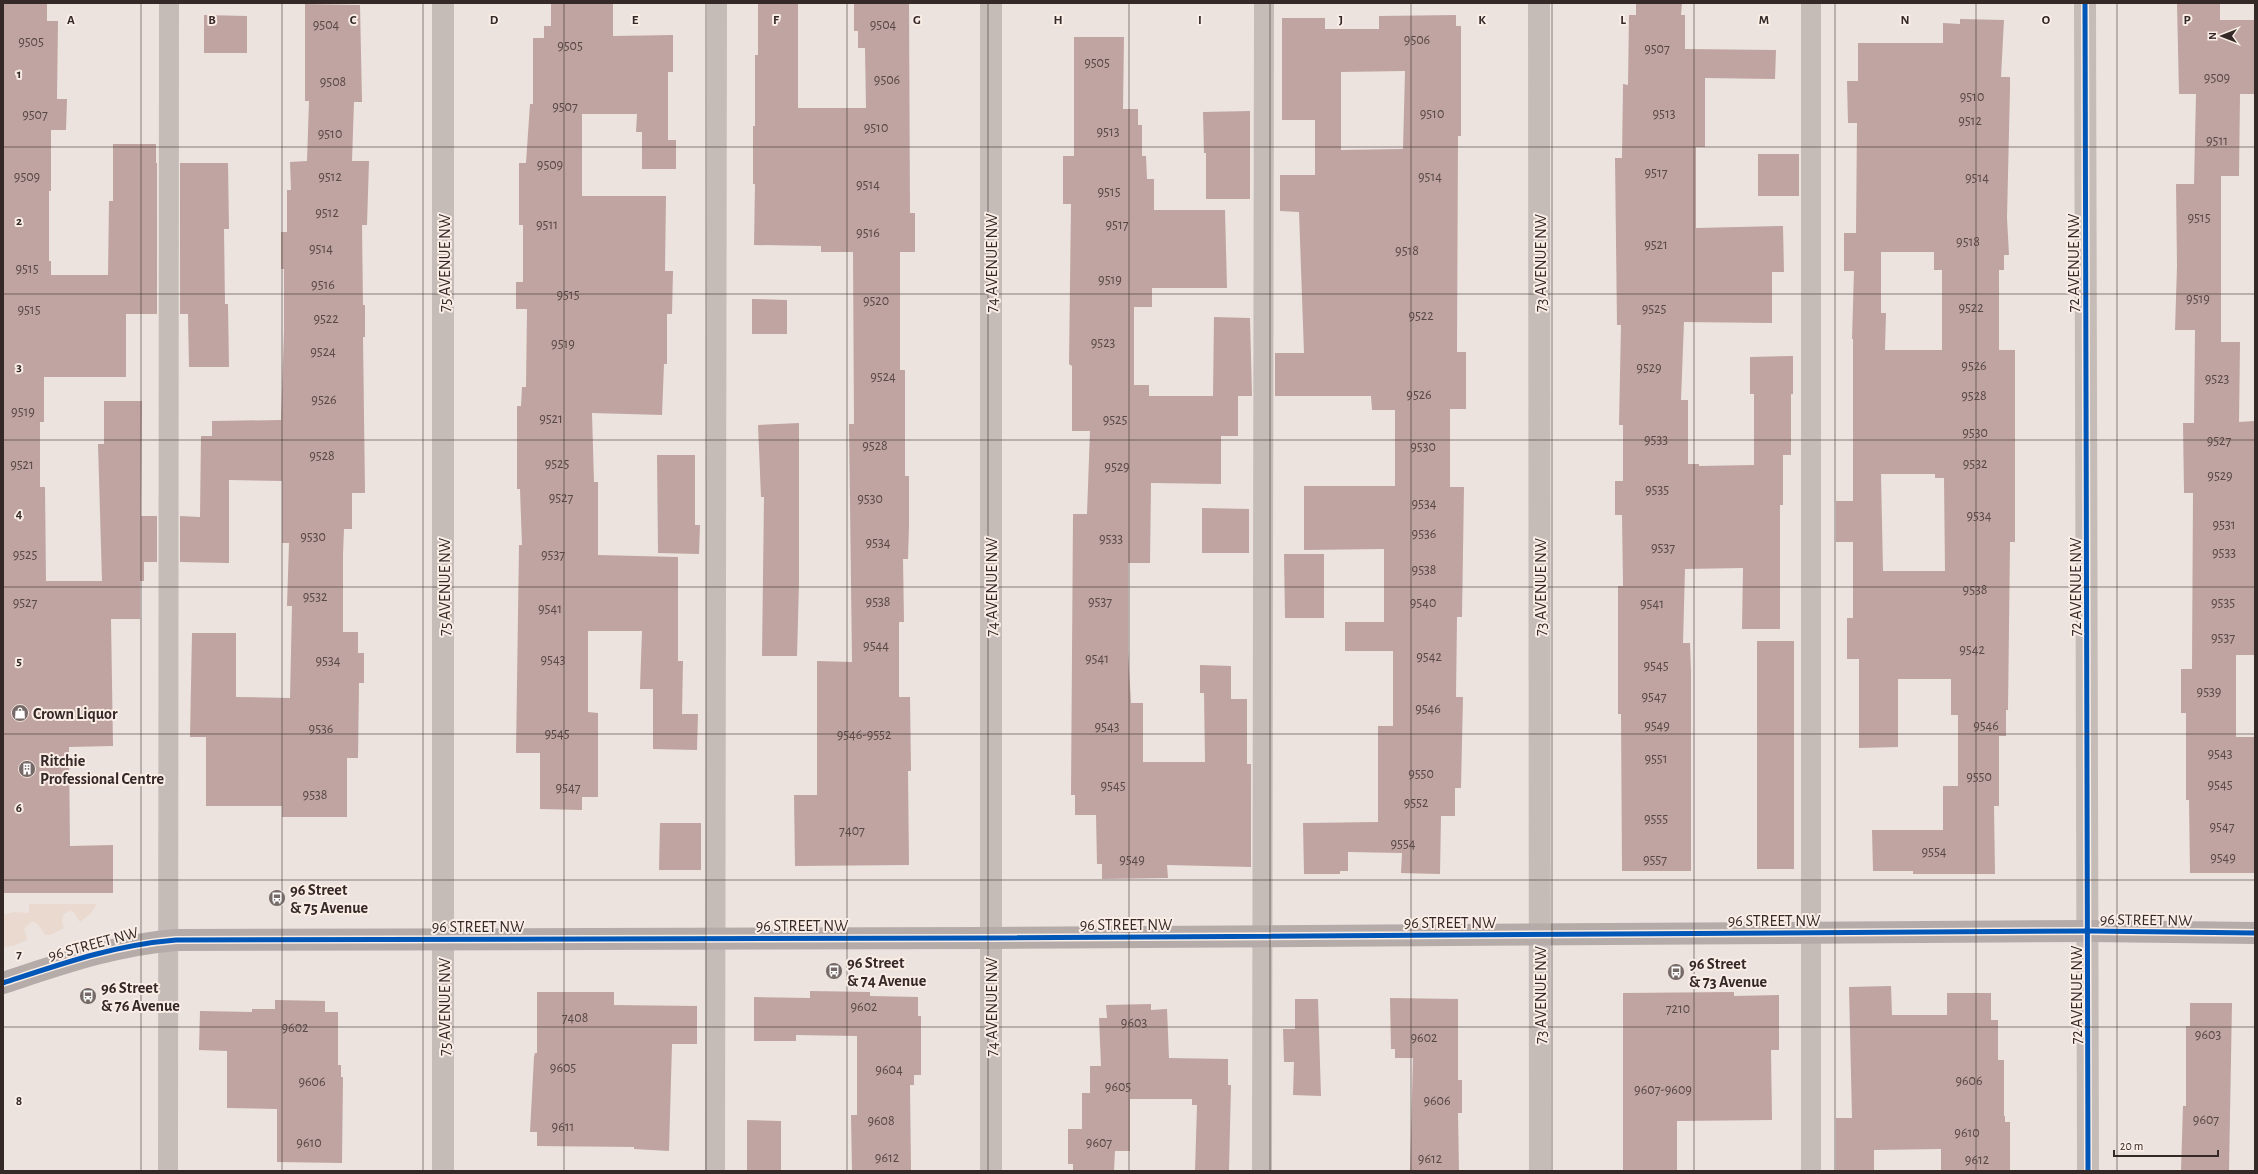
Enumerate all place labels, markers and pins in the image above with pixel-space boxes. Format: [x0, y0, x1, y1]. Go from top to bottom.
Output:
shop icon: Crown Liquor [10, 703, 30, 723]
place label: Crown Liquor [33, 706, 118, 722]
place label: Ritchie Professional Centre [40, 753, 165, 787]
building icon: Ritchie Professional Centre [17, 759, 37, 779]
place label: 96 Street & 75 Avenue [290, 882, 369, 916]
bus stop icon: 96 Street & 75 Avenue [267, 888, 287, 908]
place label: 96 Street & 74 Avenue [847, 955, 927, 989]
place label: 96 Street & 73 Avenue [1689, 956, 1768, 990]
bus stop icon: 96 Street & 74 Avenue [824, 961, 844, 981]
bus stop icon: 96 Street & 73 Avenue [1666, 962, 1686, 982]
place label: 96 Street & 76 Avenue [101, 980, 180, 1014]
bus stop icon: 96 Street & 76 Avenue [78, 986, 98, 1006]

